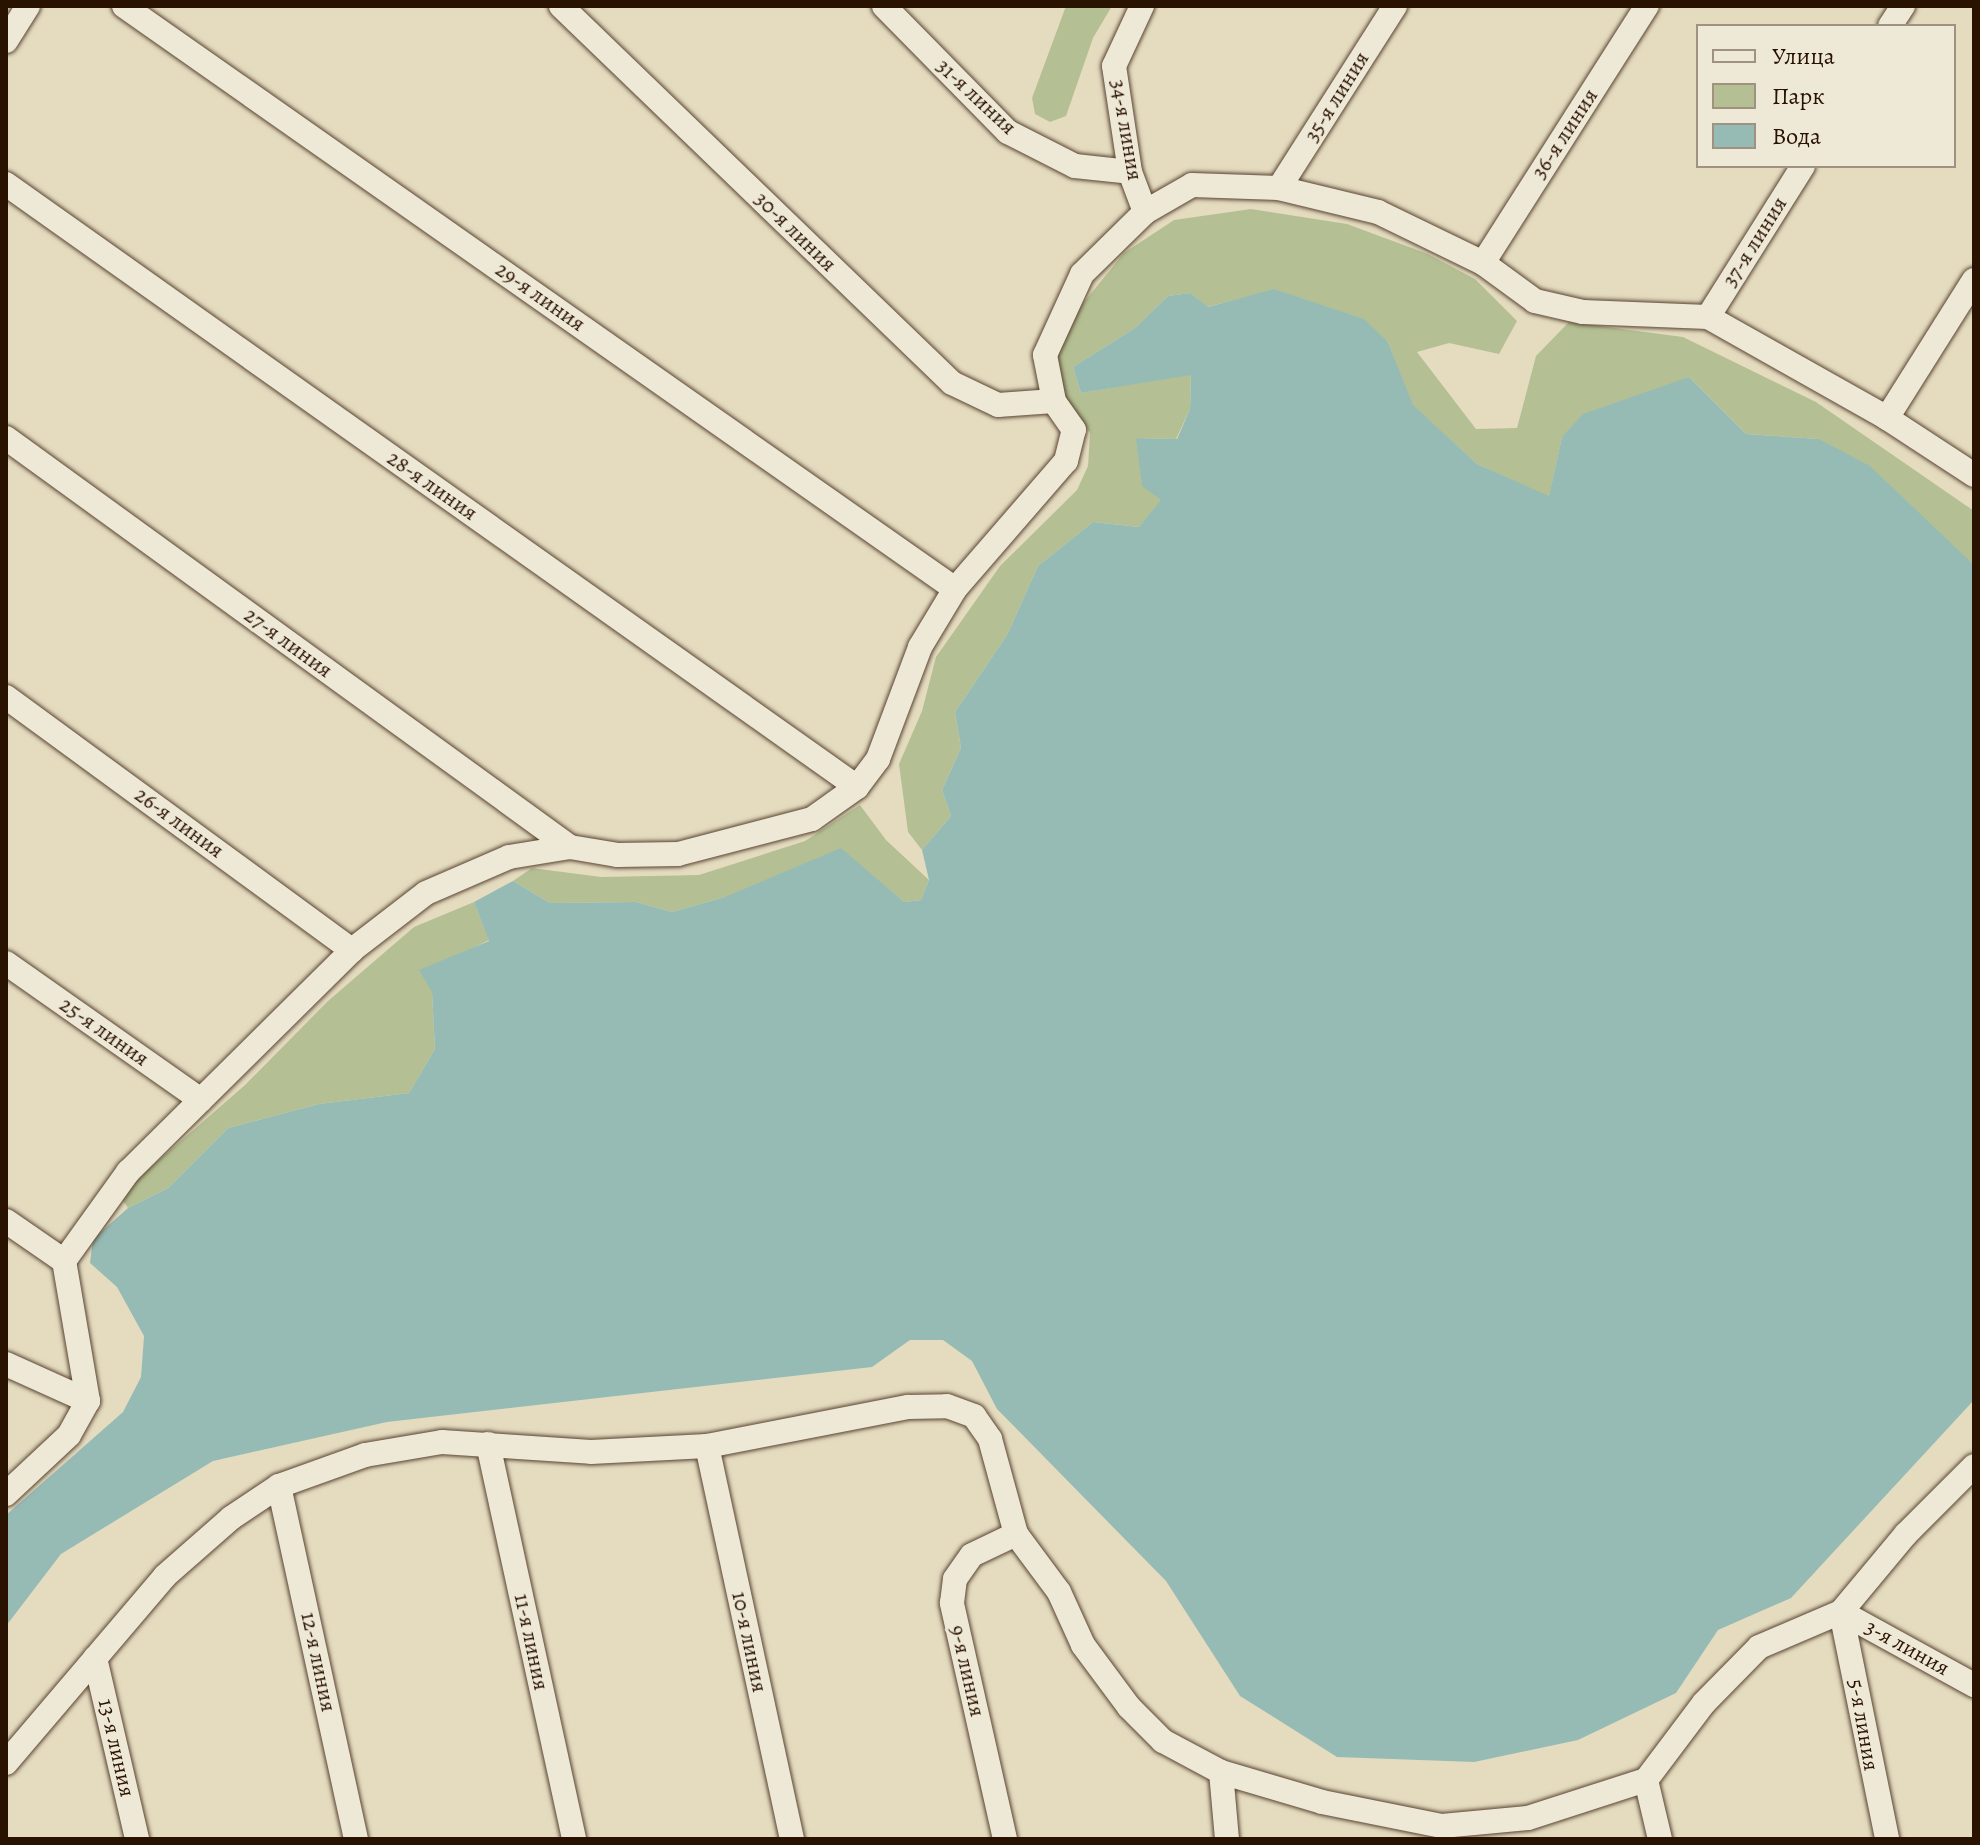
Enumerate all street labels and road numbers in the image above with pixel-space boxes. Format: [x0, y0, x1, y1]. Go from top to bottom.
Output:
street label: 35-я линия [1299, 47, 1375, 147]
street label: 31-я линия [931, 53, 1021, 141]
street label: 34-я линия [1104, 77, 1148, 183]
street label: 36-я линия [1526, 84, 1604, 184]
street label: 30-я линия [748, 186, 842, 278]
street label: 37-я линия [1717, 192, 1793, 292]
street label: 29-я линия [490, 257, 590, 337]
street label: 28-я линия [382, 445, 482, 527]
street label: 27-я линия [239, 602, 337, 684]
street label: 26-я линия [129, 782, 229, 864]
street label: 25-я линия [54, 992, 154, 1072]
street label: 10-я линия [725, 1589, 773, 1695]
street label: 11-я линия [508, 1591, 554, 1693]
street label: 12-я линия [295, 1610, 341, 1714]
street label: 3-я линия [1860, 1614, 1954, 1682]
street label: 9-я линия [944, 1623, 990, 1719]
street label: 5-я линия [1842, 1677, 1884, 1773]
street label: 13-я линия [92, 1696, 140, 1800]

